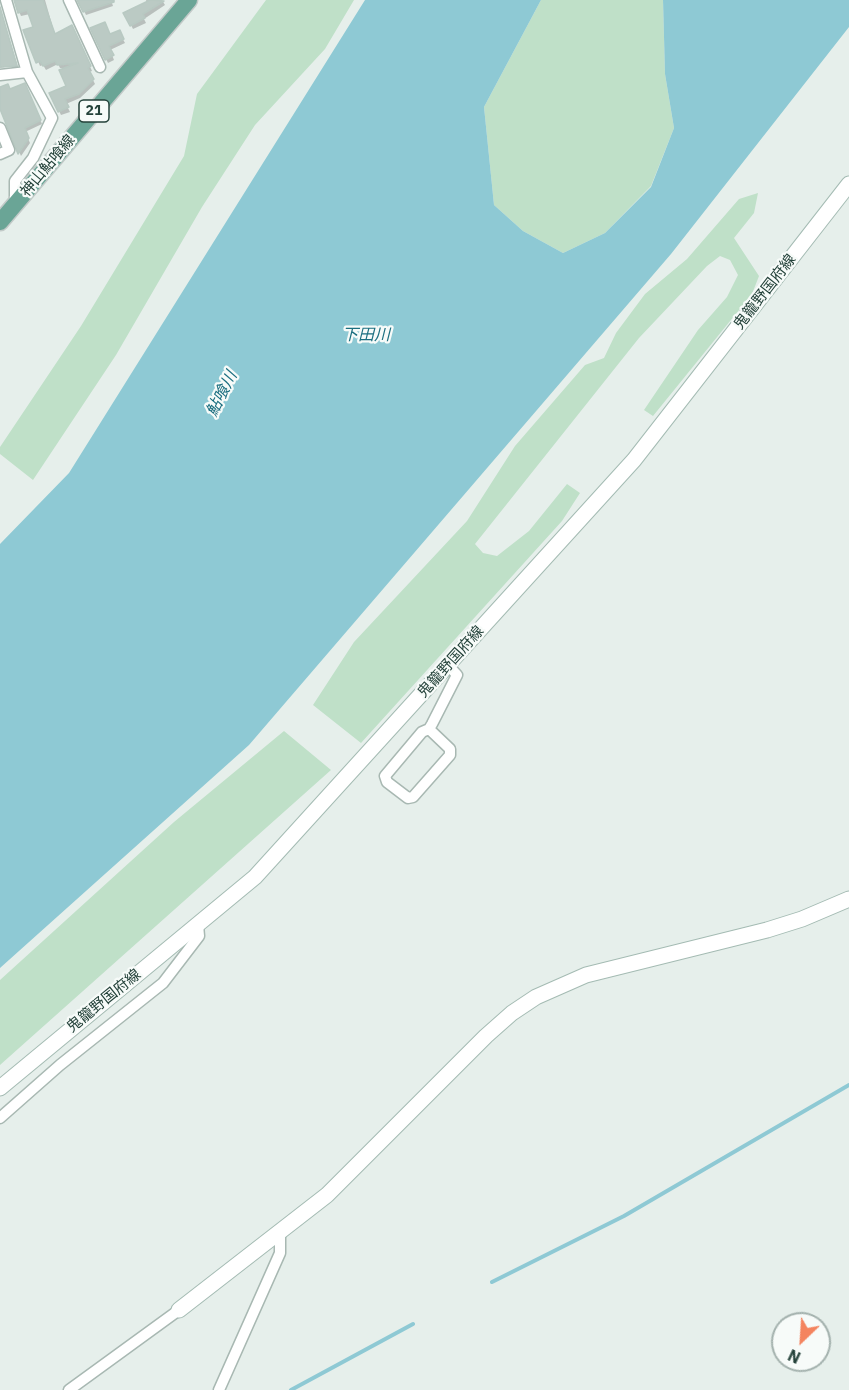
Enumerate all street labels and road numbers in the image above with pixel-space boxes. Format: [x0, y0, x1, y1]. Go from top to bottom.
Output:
road number: 21 [79, 100, 109, 122]
street label: 神山鮎喰線 [17, 131, 79, 201]
street label: 鬼籠野国府線 [730, 251, 800, 333]
street label: 鬼籠野国府線 [414, 623, 488, 701]
street label: 鬼籠野国府線 [63, 966, 145, 1036]

